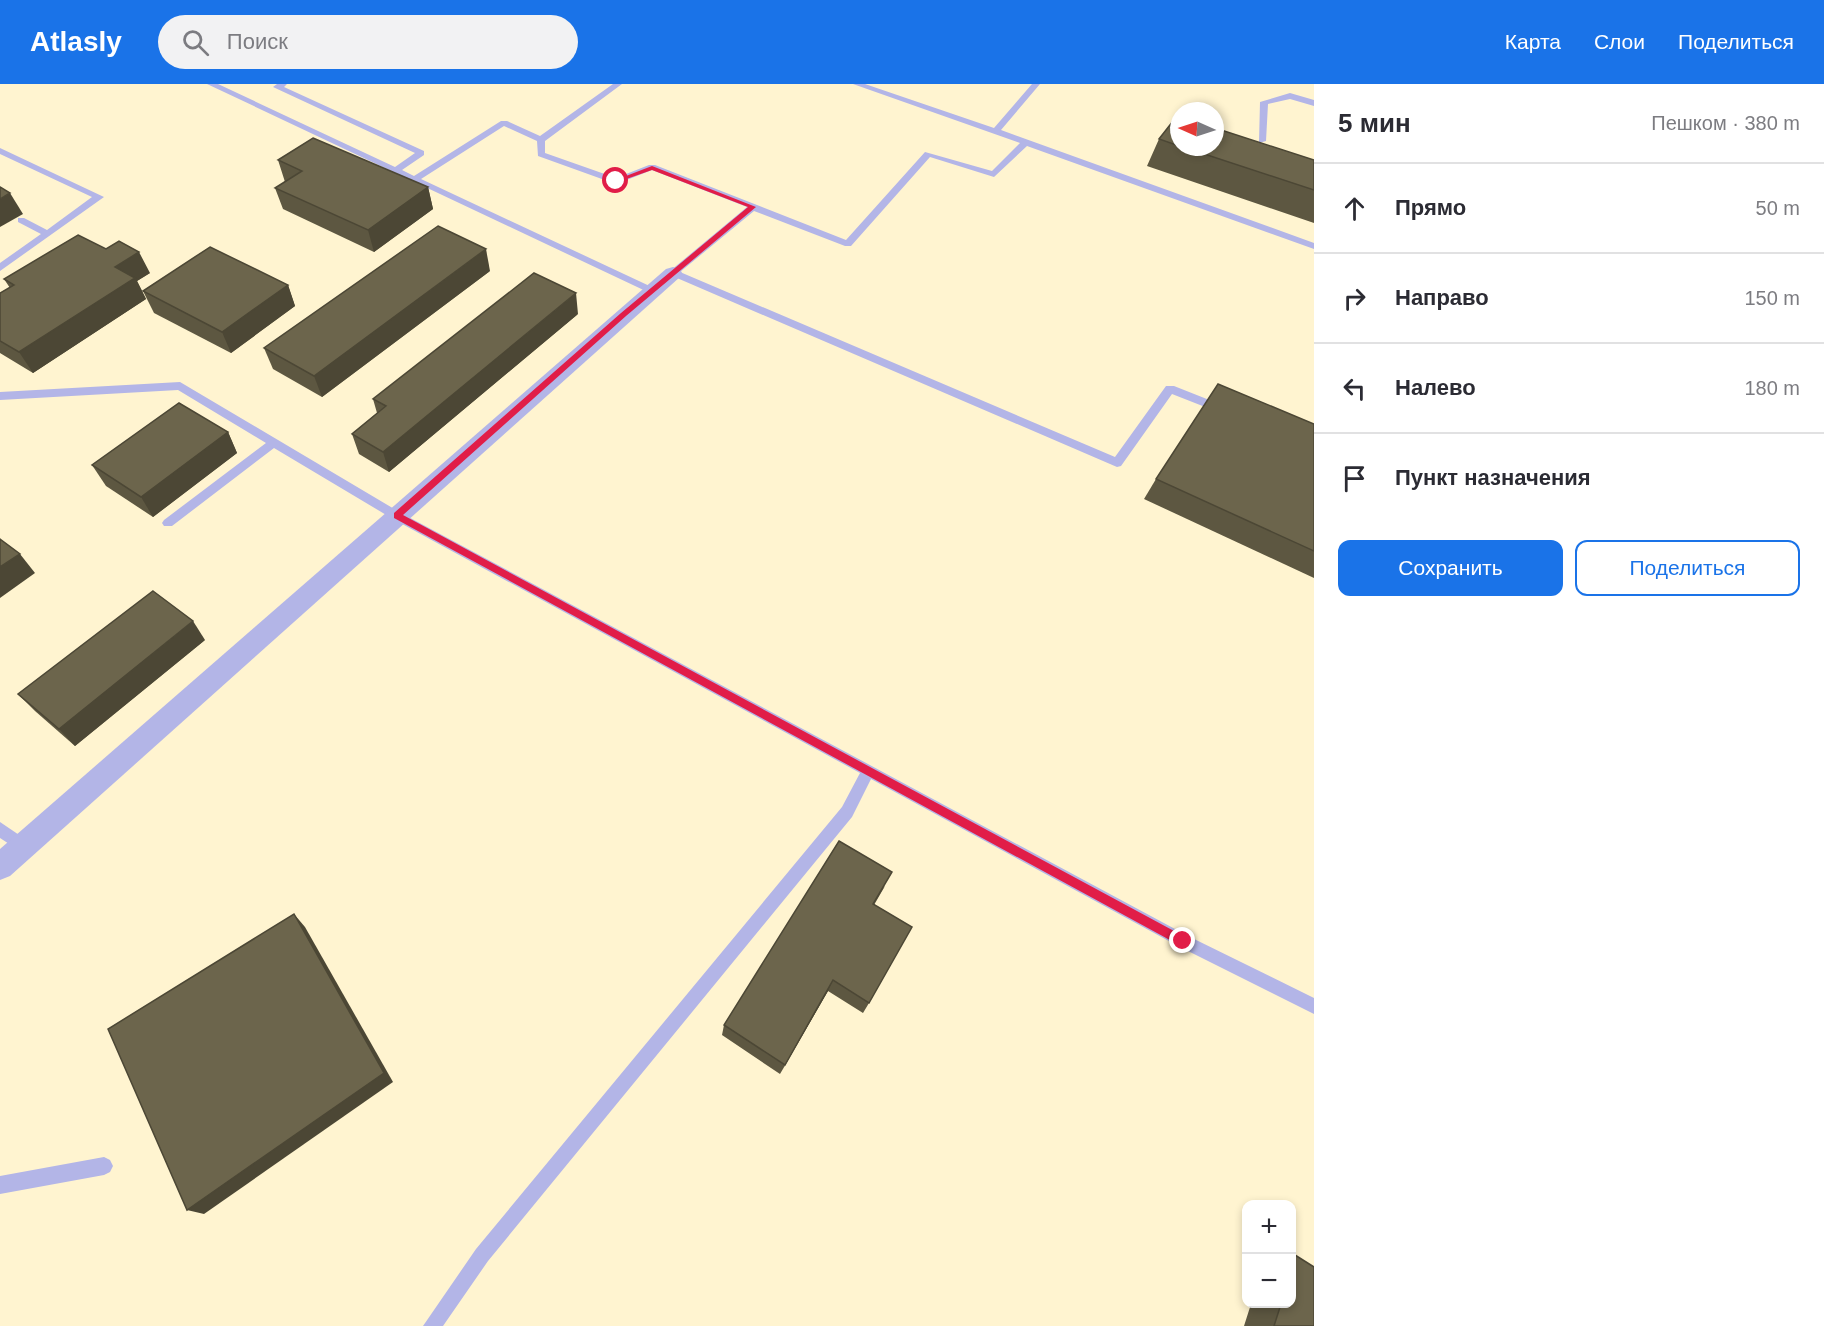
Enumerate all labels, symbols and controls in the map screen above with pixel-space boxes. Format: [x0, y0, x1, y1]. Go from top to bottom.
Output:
search box [158, 15, 578, 69]
text: Atlasly [30, 26, 122, 57]
icon: search [179, 26, 212, 59]
text: Поиск [227, 29, 288, 54]
text: Карта [1505, 30, 1561, 53]
text: Слои [1594, 30, 1645, 53]
text: Поделиться [1678, 30, 1794, 53]
north arrow [1170, 102, 1224, 156]
text: 5 мин [1338, 108, 1411, 138]
text: Пешком · 380 m [1651, 112, 1800, 134]
route start [602, 167, 628, 193]
icon: ahead [1338, 192, 1371, 225]
text: Прямо [1395, 195, 1466, 220]
text: 50 m [1756, 197, 1800, 219]
icon: right [1338, 282, 1371, 315]
text: Направо [1395, 285, 1489, 310]
text: 150 m [1744, 287, 1800, 309]
icon: left [1338, 372, 1371, 405]
text: Налево [1395, 375, 1476, 400]
text: 180 m [1744, 377, 1800, 399]
icon: arrive [1338, 462, 1371, 495]
text: Пункт назначения [1395, 465, 1591, 490]
button: Сохранить [1338, 540, 1563, 596]
button: Поделиться [1575, 540, 1800, 596]
route end [1169, 927, 1195, 953]
map controls [1242, 1200, 1296, 1308]
button: + [1242, 1200, 1296, 1254]
button: − [1242, 1254, 1296, 1308]

